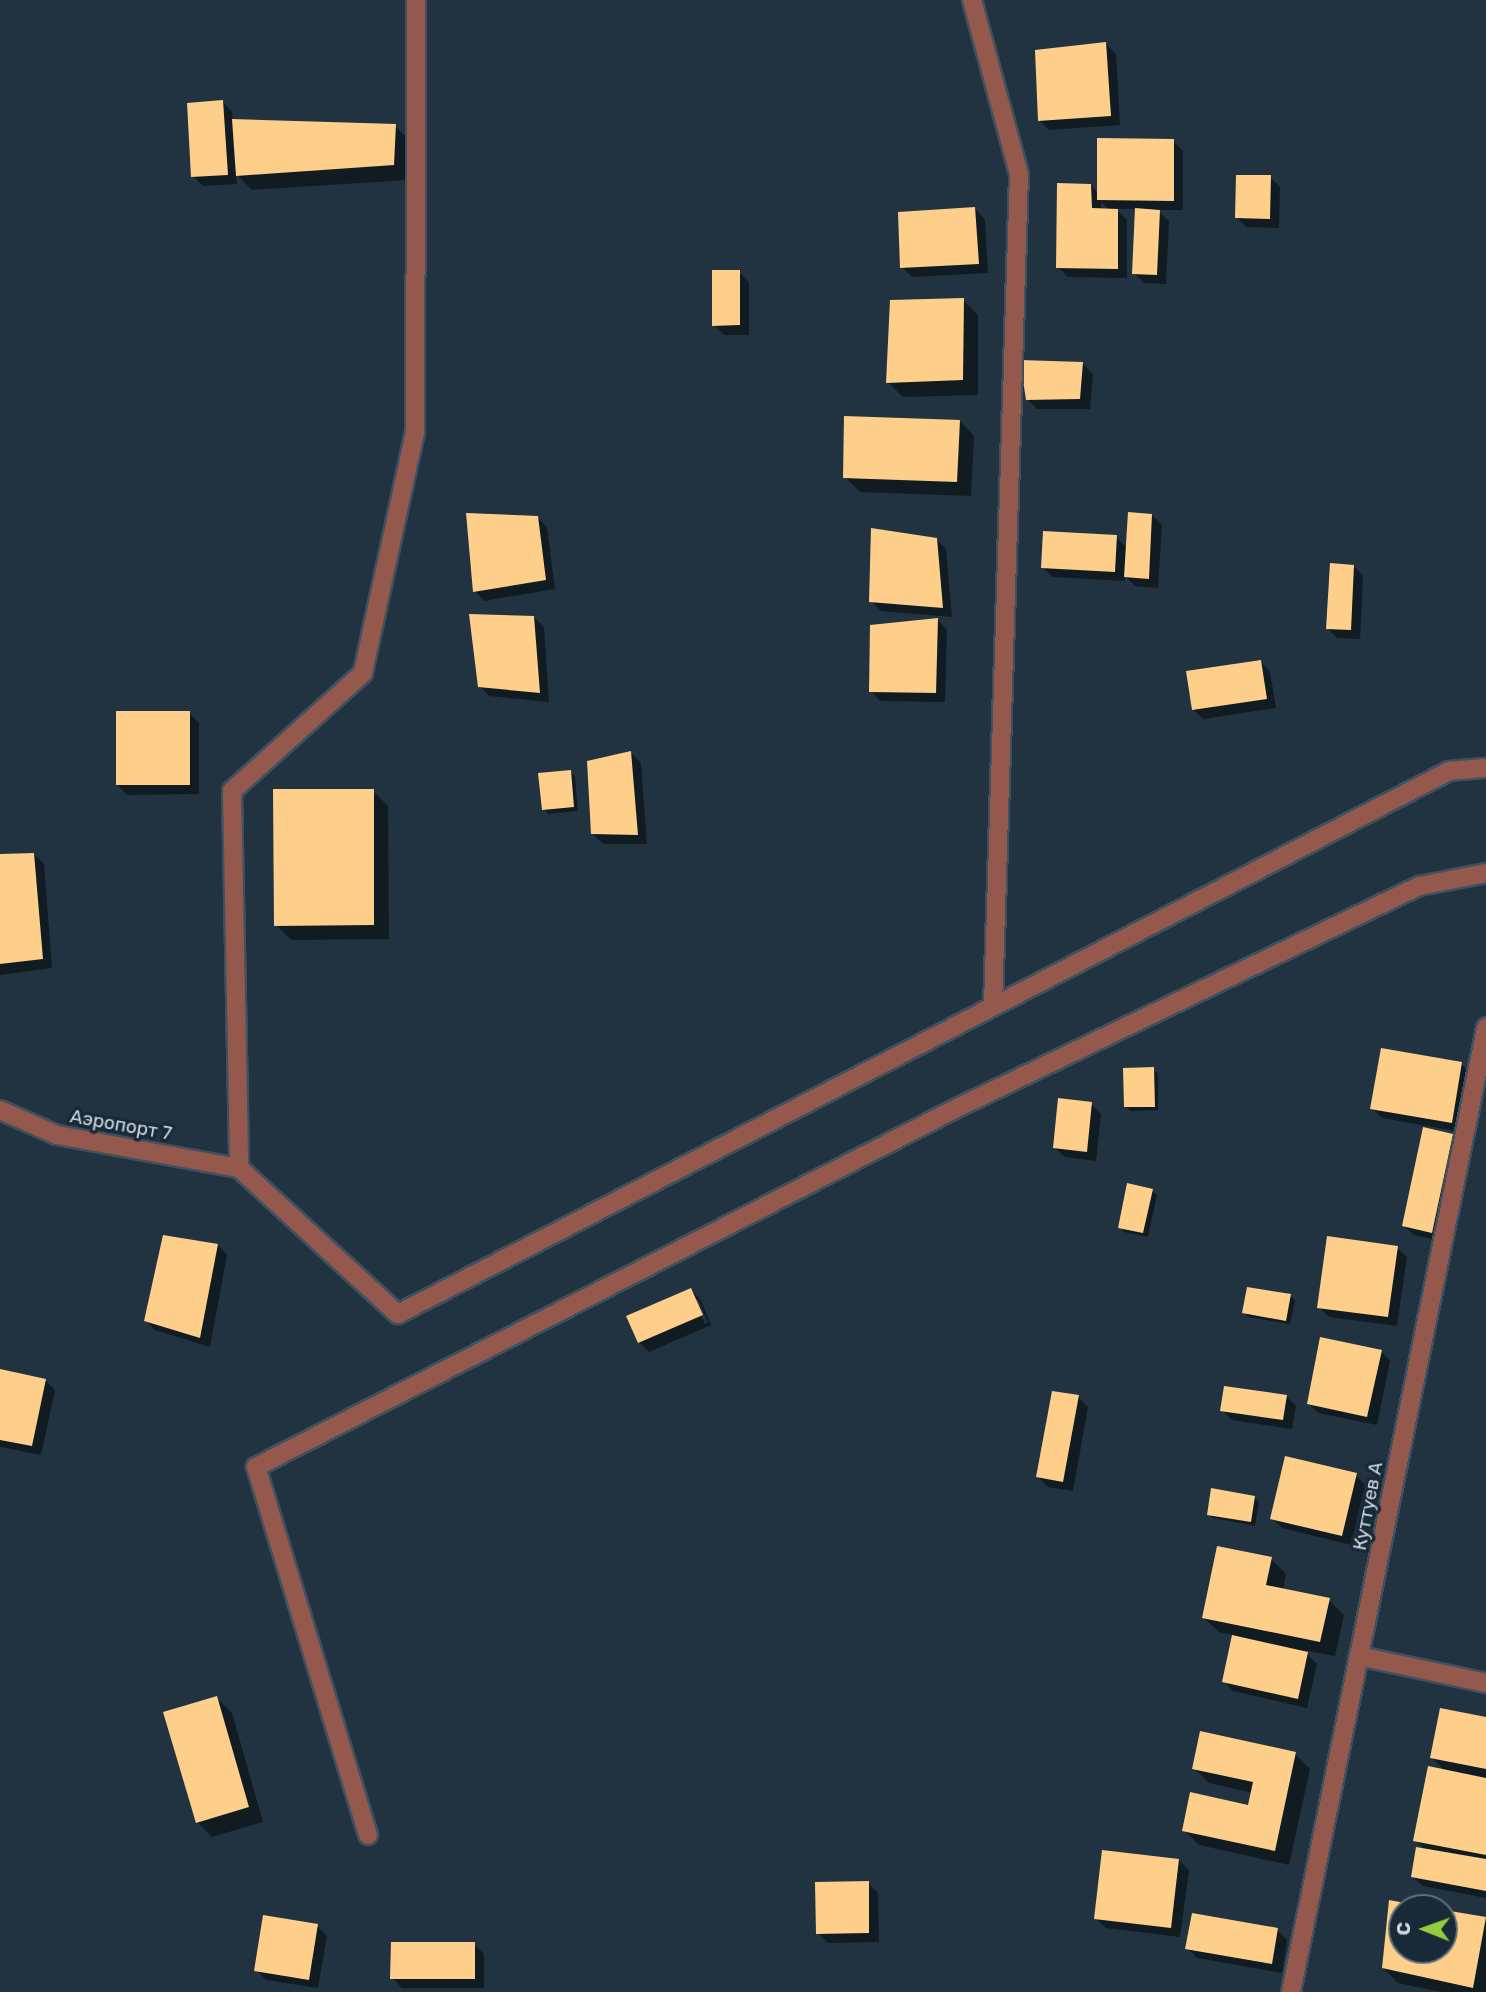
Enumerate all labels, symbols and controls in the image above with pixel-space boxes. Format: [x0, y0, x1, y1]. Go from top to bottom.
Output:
street label: Аэропорт 7 [68, 1105, 174, 1145]
street label: Куттуев А [1348, 1460, 1388, 1552]
north arrow [1388, 1894, 1458, 1964]
text: С [1392, 1922, 1415, 1936]

